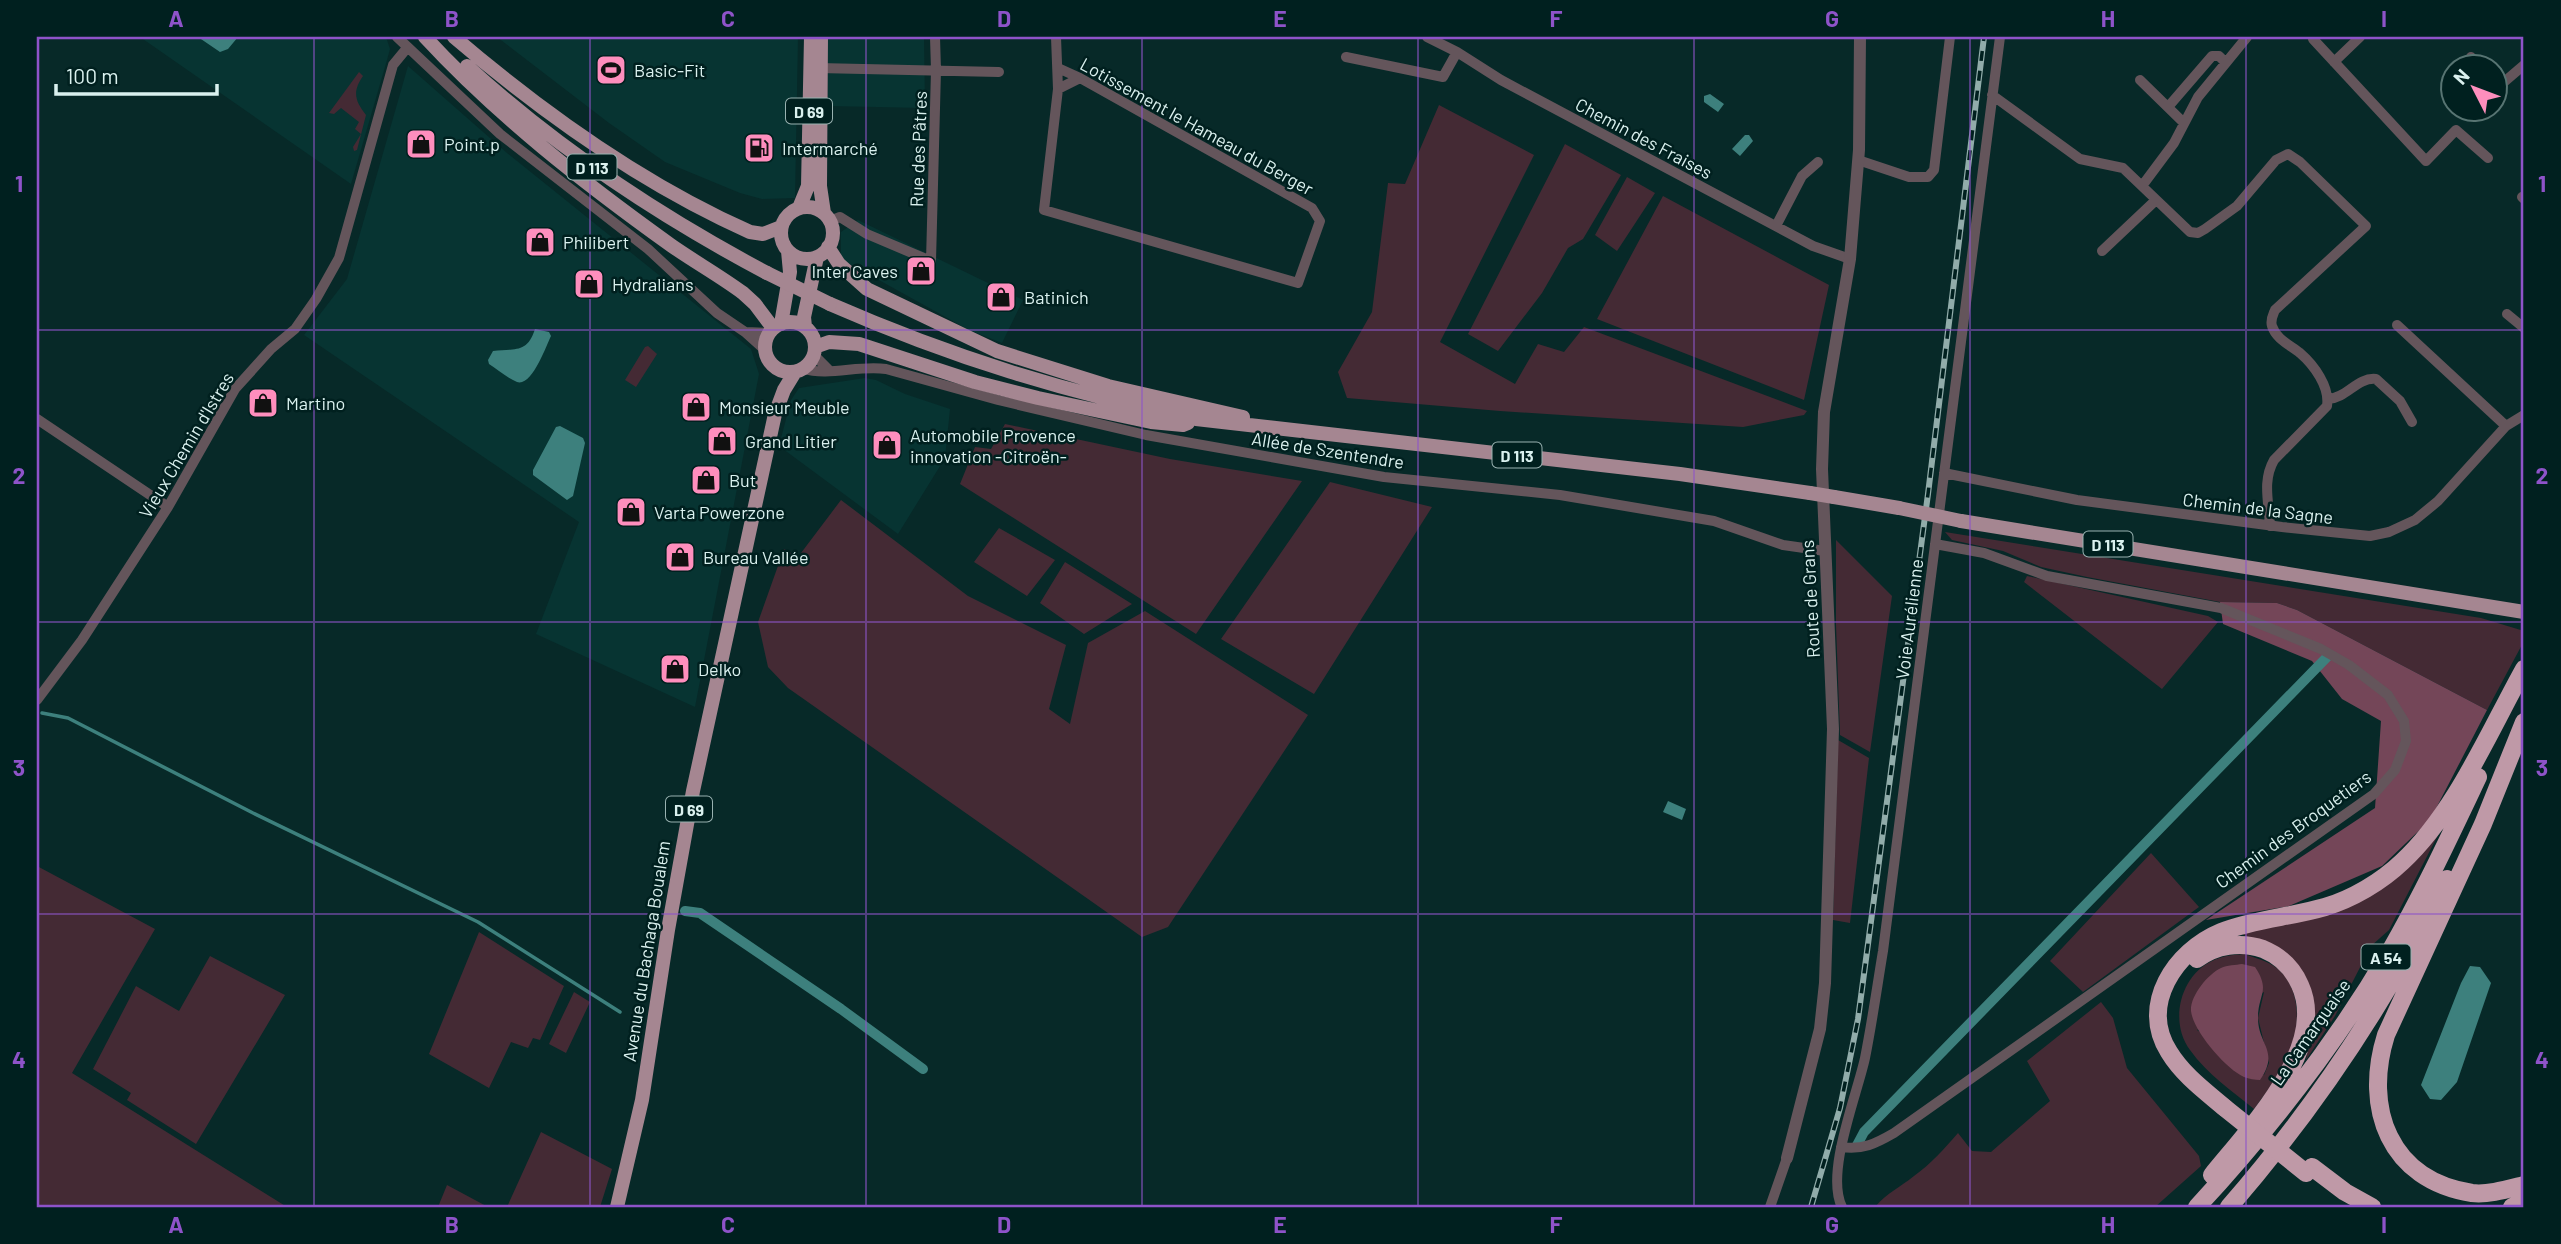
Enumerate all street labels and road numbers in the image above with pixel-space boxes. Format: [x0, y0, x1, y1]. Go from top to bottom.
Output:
street label: Lotissement le Hameau du Berger [1077, 53, 1318, 200]
street label: Rue des Pâtres [905, 91, 931, 207]
street label: Chemin des Fraises [1572, 93, 1716, 183]
road number: D 69 [786, 99, 832, 124]
road number: D 113 [568, 154, 616, 180]
street label: Vieux Chemin d'Istres [134, 368, 238, 522]
street label: Allée de Szentendre [1250, 427, 1406, 473]
road number: D 113 [1492, 442, 1542, 468]
street label: Chemin de la Sagne [2182, 488, 2334, 528]
road number: D 113 [2084, 531, 2132, 556]
street label: Route de Grans [1796, 539, 1824, 659]
street label: Voie Aurélienne [1891, 558, 1927, 680]
street label: Chemin des Broquetiers [2211, 765, 2375, 893]
road number: D 69 [666, 796, 712, 822]
street label: Avenue du Bachaga Boualem [618, 839, 674, 1063]
road number: A 54 [2362, 945, 2410, 970]
street label: La Camarguaise [2265, 975, 2355, 1089]

